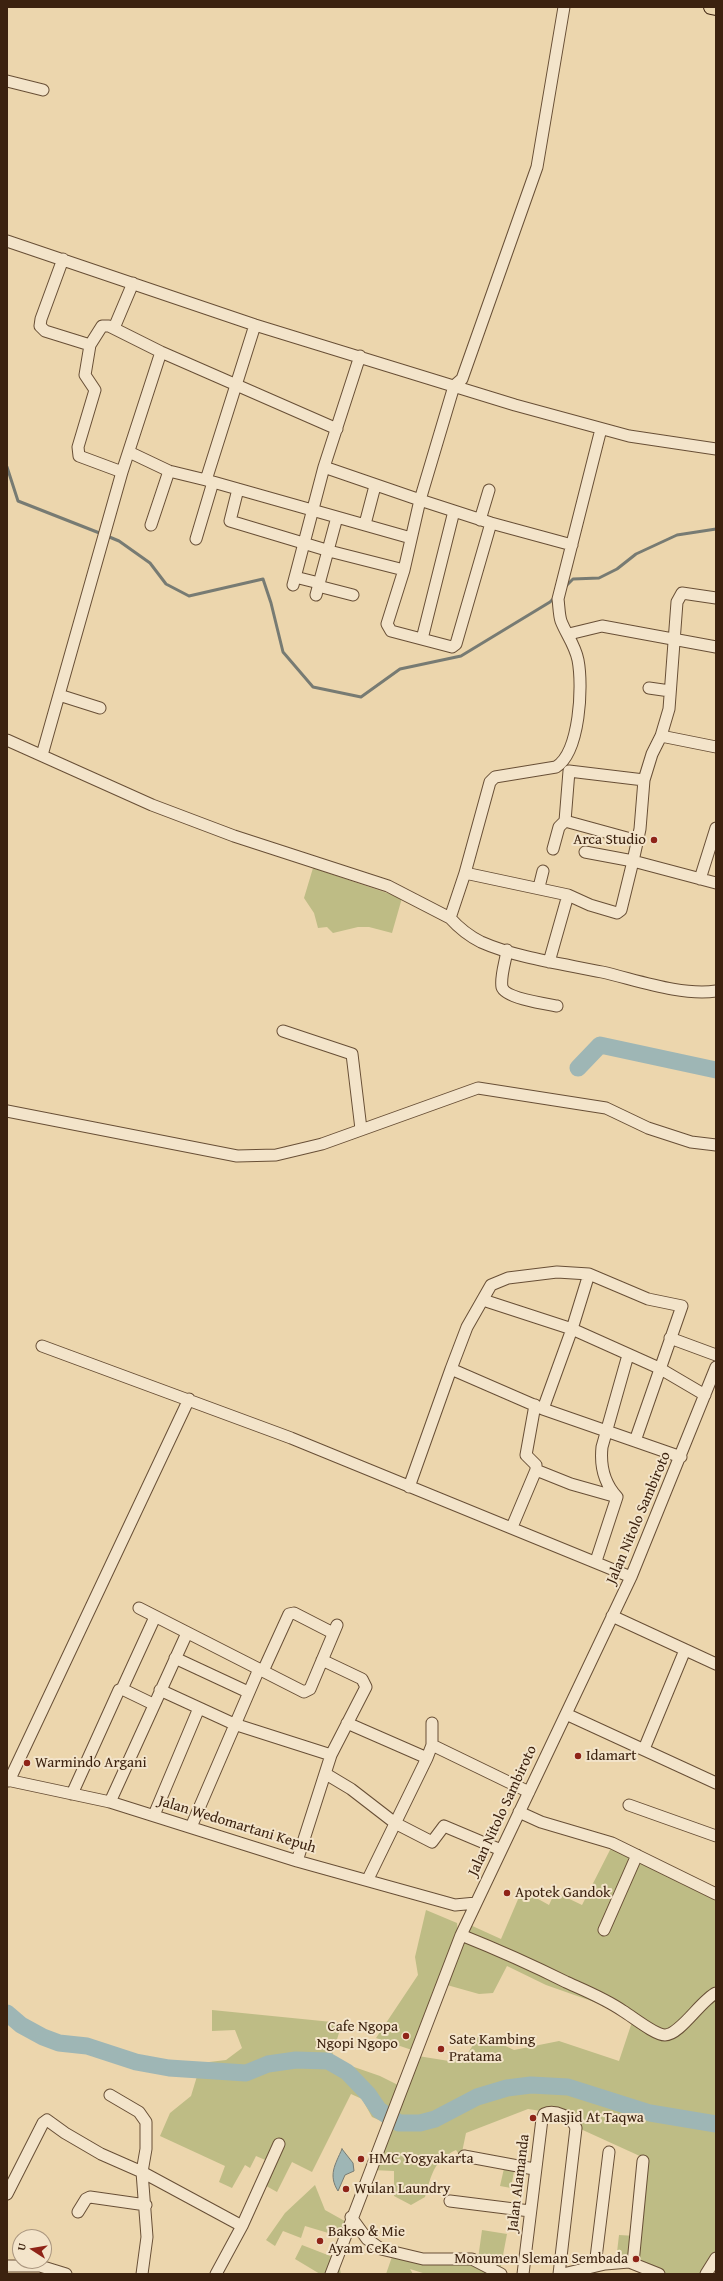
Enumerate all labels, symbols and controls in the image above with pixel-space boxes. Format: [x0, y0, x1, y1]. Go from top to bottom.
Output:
place label: Arca Studio [573, 831, 646, 849]
marker: Arca Studio [649, 835, 659, 845]
street label: Jalan Nitolo Sambiroto [603, 1449, 675, 1587]
street label: Jalan Nitolo Sambiroto [465, 1743, 541, 1879]
place label: Idamart [586, 1747, 637, 1765]
marker: Idamart [573, 1751, 583, 1761]
place label: Warmindo Argani [35, 1754, 147, 1772]
marker: Warmindo Argani [22, 1758, 32, 1768]
street label: Jalan Wedomartani Kepuh [156, 1792, 318, 1858]
place label: Apotek Gandok [515, 1884, 611, 1902]
marker: Apotek Gandok [502, 1888, 512, 1898]
place label: Cafe Ngopa Ngopi Ngopo [317, 2018, 398, 2053]
marker: Cafe Ngopa Ngopi Ngopo [401, 2031, 411, 2041]
place label: Sate Kambing Pratama [449, 2031, 535, 2066]
marker: Sate Kambing Pratama [436, 2044, 446, 2054]
place label: Masjid At Taqwa [541, 2109, 644, 2127]
marker: Masjid At Taqwa [528, 2113, 538, 2123]
street label: Jalan Alamanda [504, 2133, 534, 2233]
place label: HMC Yogyakarta [369, 2150, 474, 2168]
marker: HMC Yogyakarta [356, 2154, 366, 2164]
place label: Wulan Laundry [354, 2180, 450, 2198]
marker: Wulan Laundry [341, 2184, 351, 2194]
place label: Bakso & Mie Ayam CeKa [328, 2223, 405, 2258]
north arrow [12, 2229, 52, 2269]
marker: Bakso & Mie Ayam CeKa [315, 2236, 325, 2246]
text: U [13, 2241, 30, 2252]
place label: Monumen Sleman Sembada [454, 2250, 628, 2268]
marker: Monumen Sleman Sembada [631, 2254, 641, 2264]

